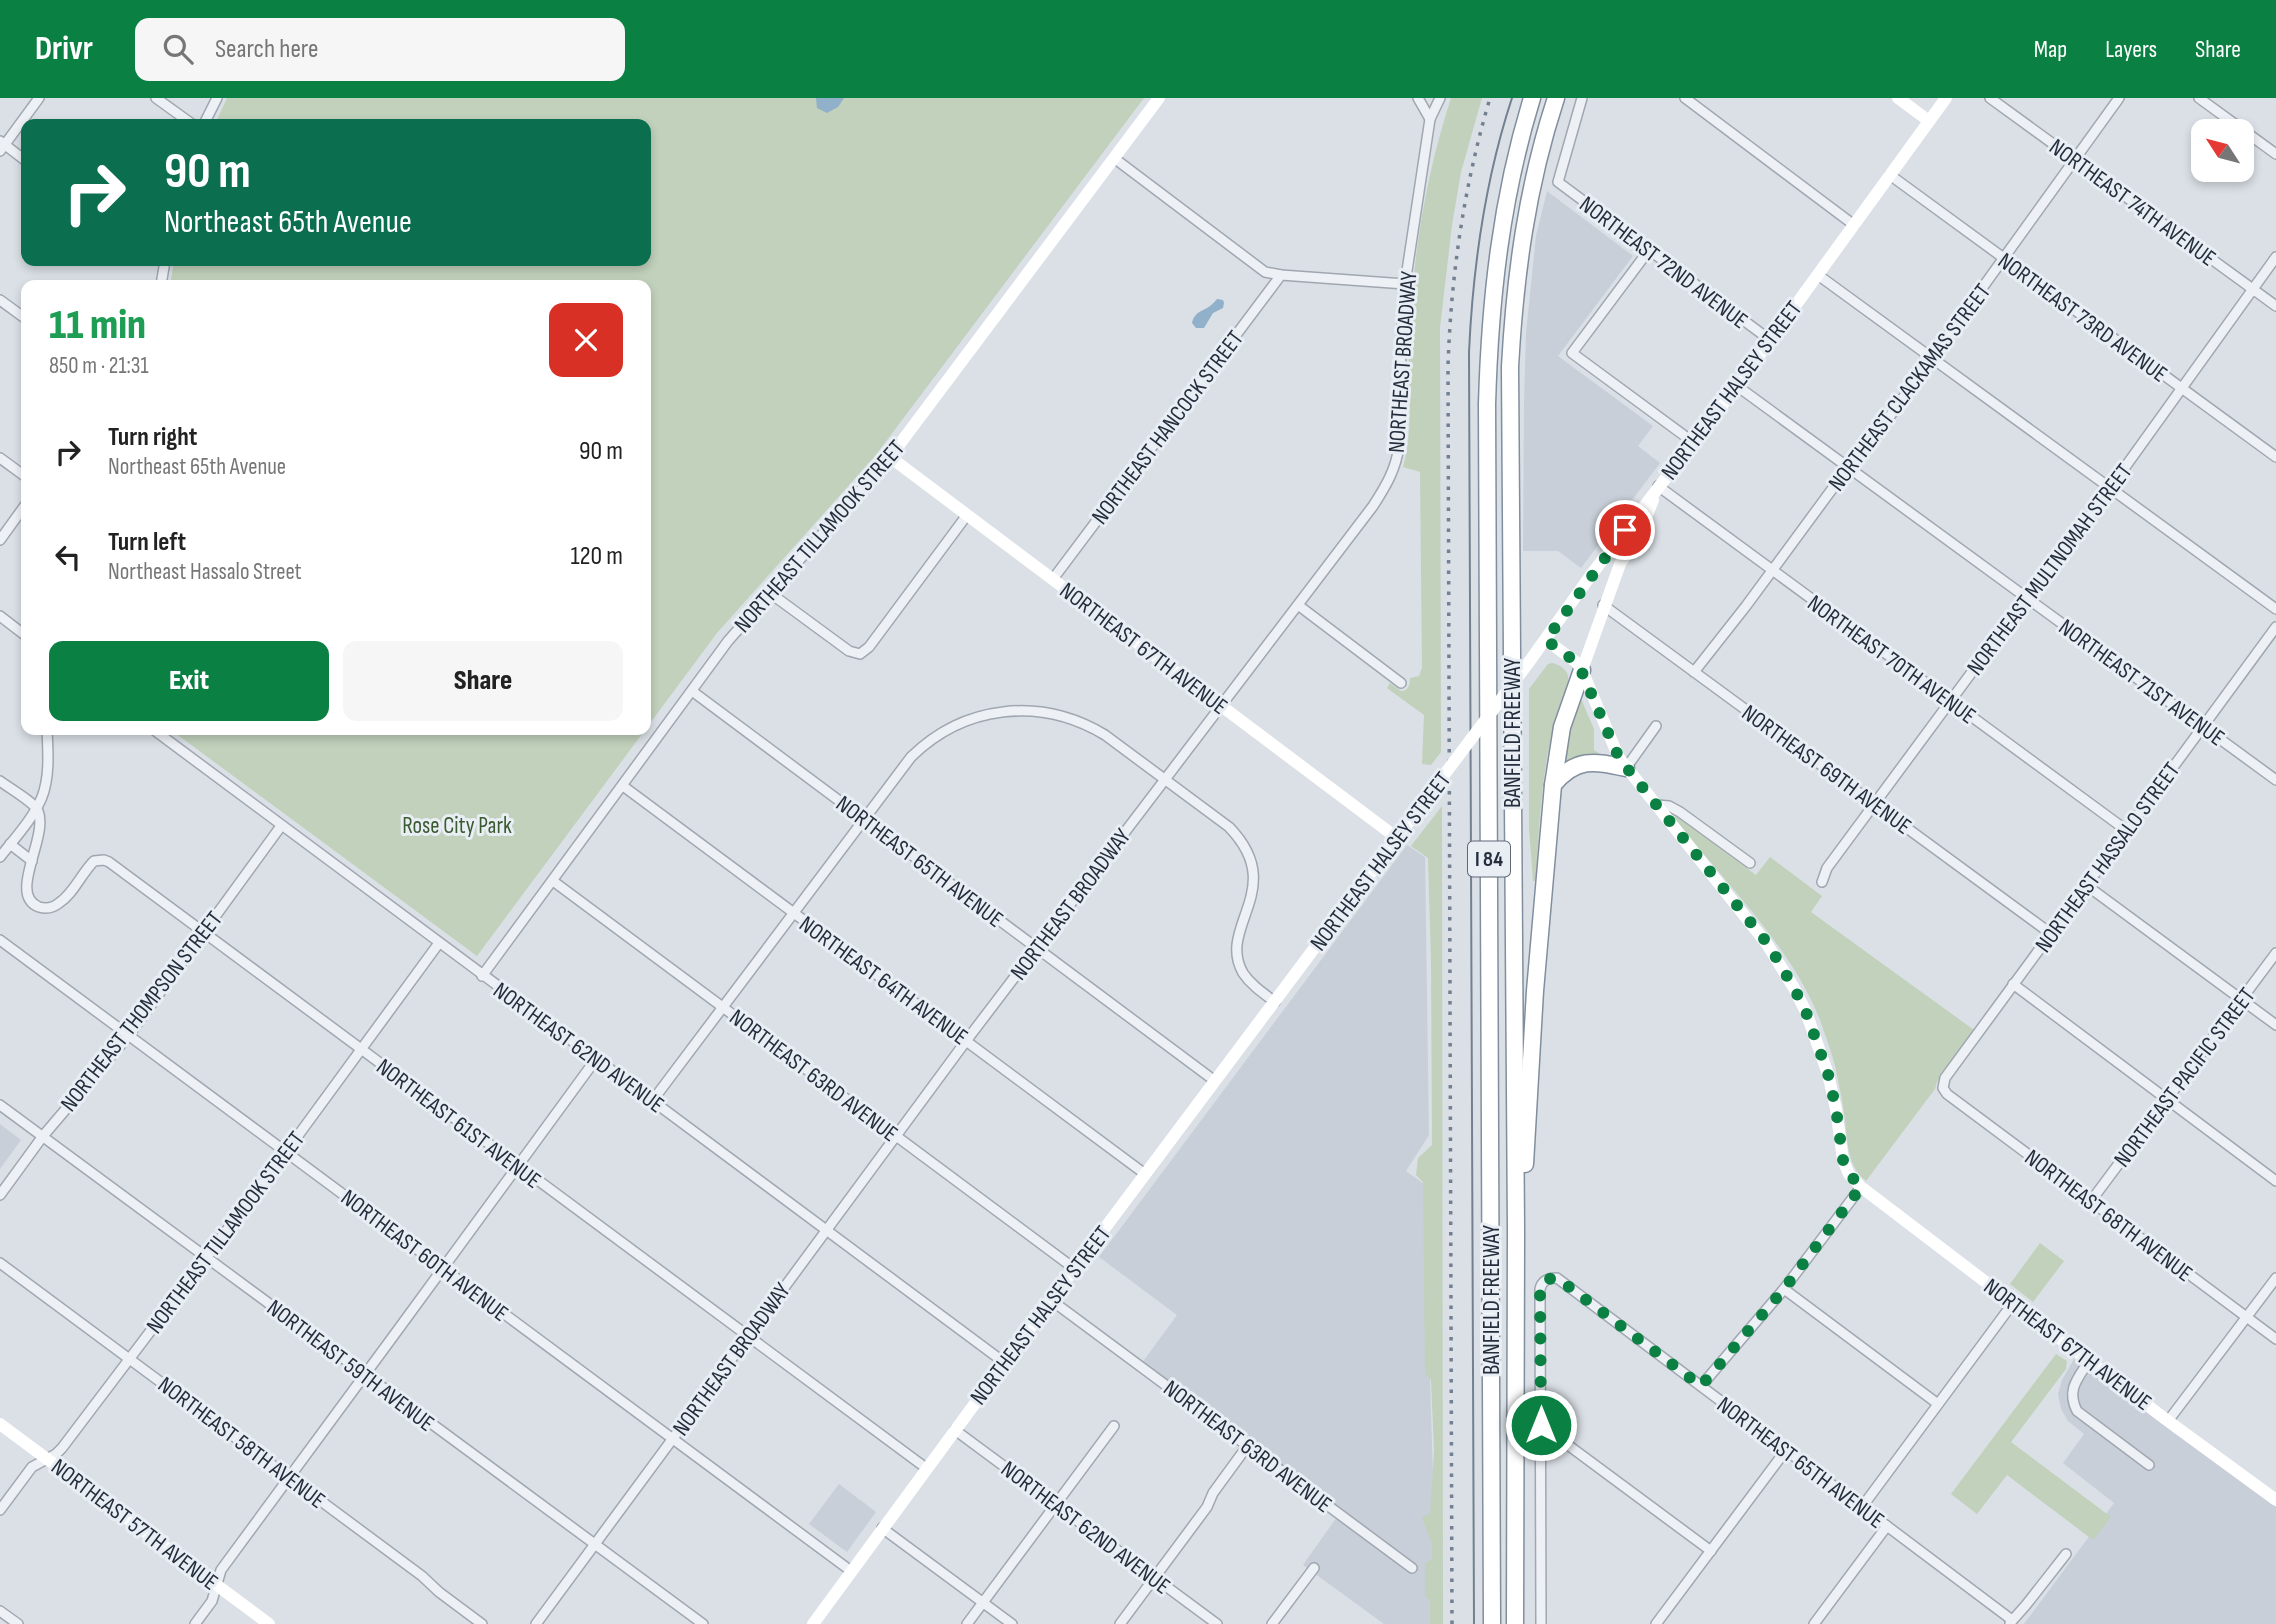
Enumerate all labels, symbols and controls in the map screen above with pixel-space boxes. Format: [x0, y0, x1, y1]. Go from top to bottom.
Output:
search box [135, 18, 625, 81]
text: Drivr [35, 29, 93, 69]
icon: search [159, 30, 197, 68]
text: Search here [215, 34, 318, 65]
text: Map [2034, 35, 2067, 64]
text: Layers [2105, 35, 2157, 64]
text: Share [2195, 35, 2241, 64]
north arrow [2191, 119, 2254, 182]
map controls [2191, 119, 2254, 182]
street label: NORTHEAST 74TH AVENUE [2044, 133, 2221, 273]
text: 90 m [164, 143, 251, 202]
icon: right [49, 147, 140, 238]
street label: NORTHEAST 72ND AVENUE [1574, 190, 1753, 335]
text: Northeast 65th Avenue [164, 203, 412, 242]
street label: NORTHEAST 73RD AVENUE [1992, 247, 2172, 389]
street label: NORTHEAST BROADWAY [1383, 270, 1423, 454]
street label: NORTHEAST CLACKAMAS STREET [1823, 278, 1997, 497]
street label: NORTHEAST HALSEY STREET [1655, 296, 1808, 486]
text: 11 min [49, 300, 146, 351]
button: close [549, 303, 623, 377]
street label: NORTHEAST HANCOCK STREET [1086, 325, 1250, 530]
text: 850 m · 21:31 [49, 352, 149, 380]
text: Turn right [108, 422, 197, 453]
icon: right [49, 433, 87, 471]
street label: NORTHEAST TILLAMOOK STREET [729, 435, 911, 639]
text: 90 m [579, 436, 623, 467]
text: Northeast 65th Avenue [108, 453, 286, 481]
street label: NORTHEAST MULTNOMAH STREET [1961, 458, 2138, 681]
pin [1595, 500, 1655, 560]
icon: arrive [1606, 511, 1644, 549]
text: Turn left [108, 527, 186, 558]
icon: left [49, 538, 87, 576]
text: 120 m [570, 541, 623, 572]
text: Northeast Hassalo Street [108, 558, 302, 586]
street label: NORTHEAST 67TH AVENUE [1054, 577, 1233, 721]
street label: NORTHEAST 70TH AVENUE [1802, 589, 1981, 730]
street label: NORTHEAST 71ST AVENUE [2053, 613, 2230, 752]
button: Exit [49, 641, 329, 721]
button: Share [343, 641, 623, 721]
street label: BANFIELD FREEWAY [1499, 658, 1527, 808]
street label: NORTHEAST 69TH AVENUE [1736, 699, 1917, 841]
street label: NORTHEAST HASSALO STREET [2029, 757, 2186, 958]
street label: NORTHEAST HALSEY STREET [1304, 767, 1457, 957]
street label: NORTHEAST 65TH AVENUE [830, 790, 1008, 934]
park label: Rose City Park [402, 812, 512, 840]
street label: NORTHEAST BROADWAY [1005, 823, 1137, 986]
road number: I 84 [1468, 842, 1510, 876]
street label: NORTHEAST THOMPSON STREET [55, 906, 229, 1117]
street label: NORTHEAST 64TH AVENUE [794, 910, 973, 1051]
street label: NORTHEAST 62ND AVENUE [488, 976, 669, 1119]
street label: NORTHEAST PACIFIC STREET [2108, 982, 2261, 1173]
street label: NORTHEAST 63RD AVENUE [724, 1003, 903, 1148]
street label: NORTHEAST 61ST AVENUE [371, 1053, 546, 1195]
street label: NORTHEAST TILLAMOOK STREET [141, 1126, 311, 1339]
street label: NORTHEAST 68TH AVENUE [2019, 1144, 2198, 1288]
street label: NORTHEAST 60TH AVENUE [335, 1184, 514, 1328]
street label: NORTHEAST HALSEY STREET [964, 1221, 1117, 1411]
street label: BANFIELD FREEWAY [1478, 1225, 1506, 1375]
street label: NORTHEAST 67TH AVENUE [1978, 1273, 2157, 1417]
street label: NORTHEAST BROADWAY [667, 1277, 797, 1441]
street label: NORTHEAST 59TH AVENUE [261, 1294, 439, 1438]
street label: NORTHEAST 58TH AVENUE [152, 1371, 330, 1515]
street label: NORTHEAST 63RD AVENUE [1158, 1374, 1337, 1519]
position arrow [1504, 1388, 1578, 1462]
street label: NORTHEAST 65TH AVENUE [1711, 1391, 1889, 1535]
street label: NORTHEAST 57TH AVENUE [46, 1453, 223, 1597]
street label: NORTHEAST 62ND AVENUE [995, 1455, 1175, 1600]

